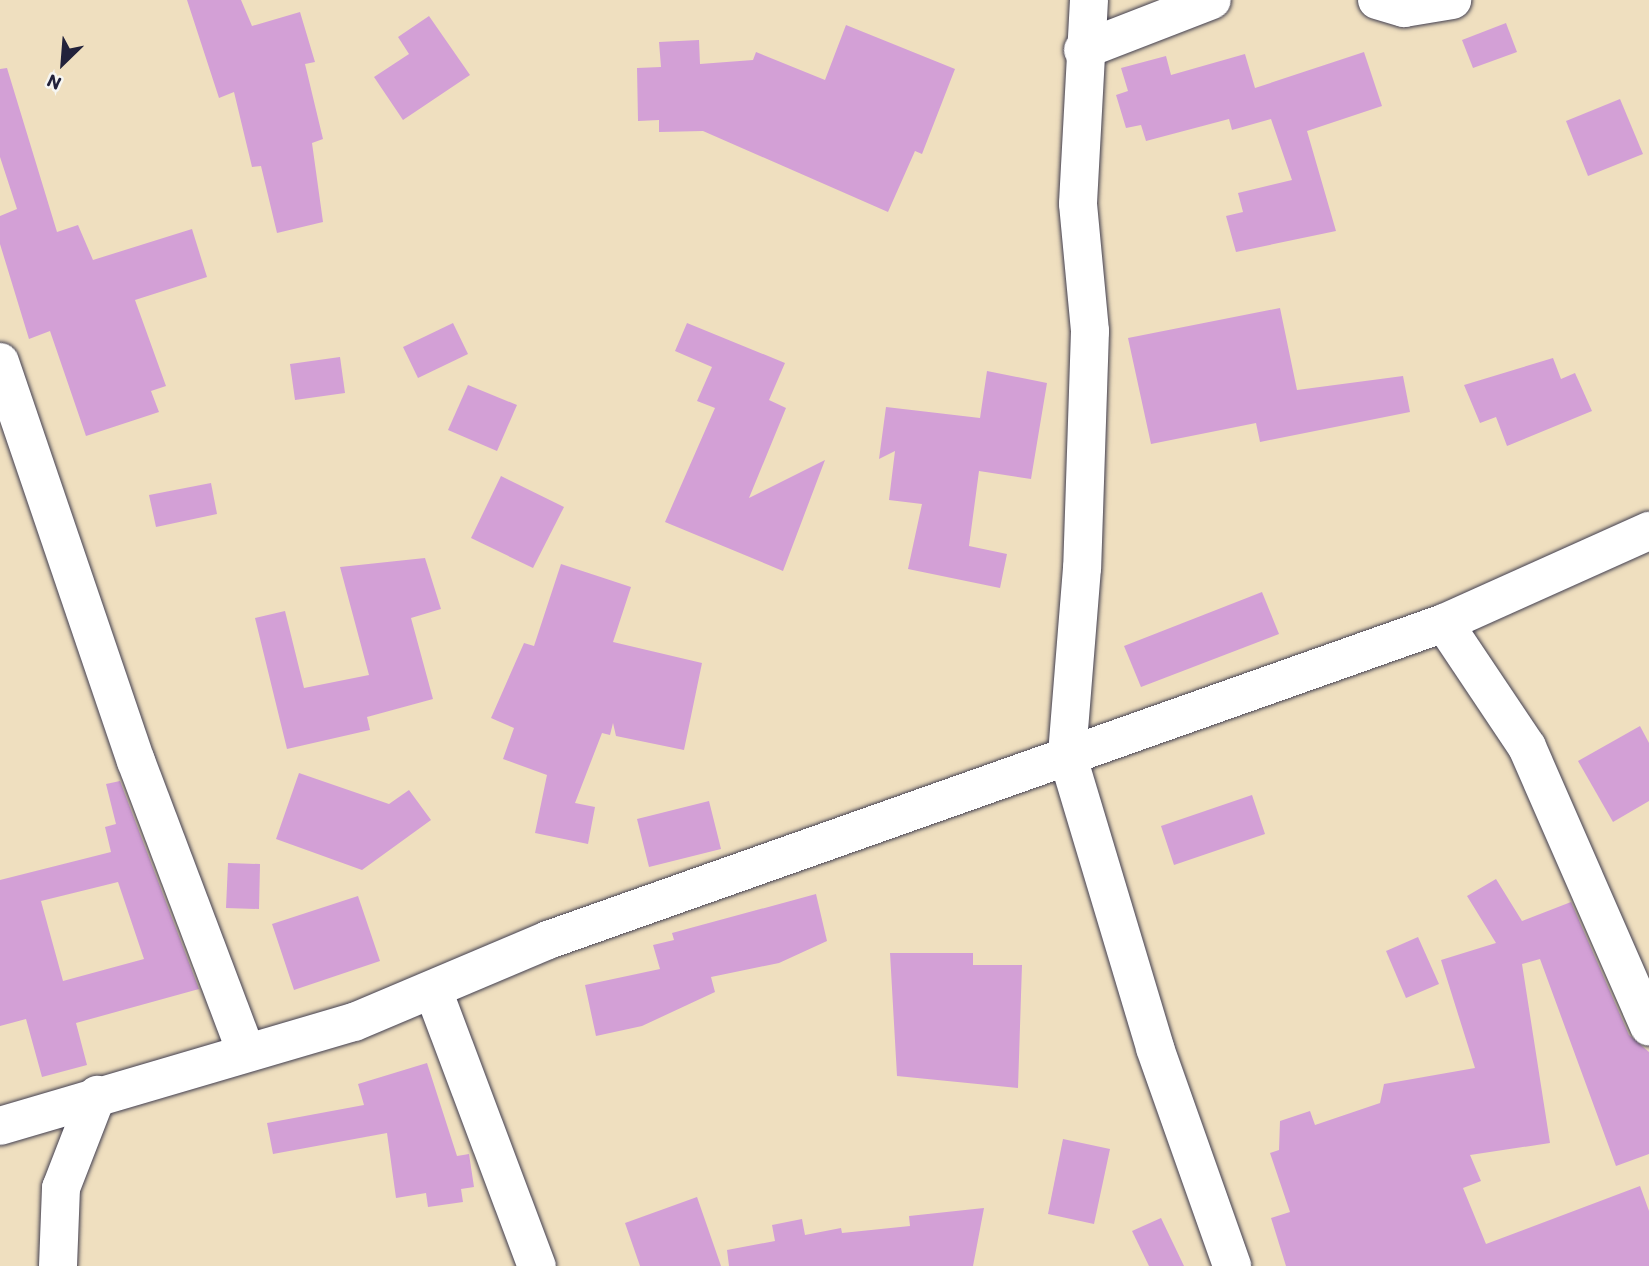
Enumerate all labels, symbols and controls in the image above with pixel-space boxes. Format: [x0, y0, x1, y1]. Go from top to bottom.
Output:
north arrow [28, 28, 98, 98]
text: N [43, 69, 65, 96]

